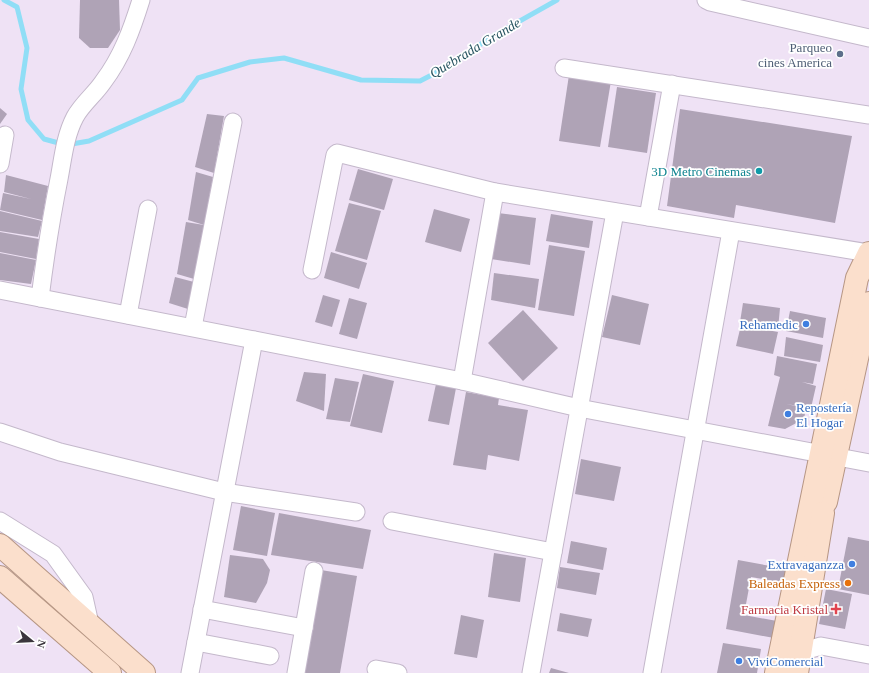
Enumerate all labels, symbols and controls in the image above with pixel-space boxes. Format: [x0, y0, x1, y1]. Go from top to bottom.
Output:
water label: Quebrada Grande [427, 15, 523, 81]
place label: Parqueo cines America [758, 40, 832, 70]
marker: Parqueo cines America [835, 49, 845, 59]
place label: 3D Metro Cinemas [651, 164, 751, 179]
marker: 3D Metro Cinemas [754, 166, 764, 176]
place label: Rehamedic [740, 317, 798, 332]
marker: Rehamedic [801, 319, 811, 329]
place label: Repostería El Hogar [796, 400, 852, 430]
marker: Repostería El Hogar [783, 409, 793, 419]
place label: Extravaganzza [767, 557, 844, 572]
marker: Extravaganzza [847, 559, 857, 569]
place label: Baleadas Express [749, 576, 840, 591]
marker: Baleadas Express [843, 578, 853, 588]
place label: Farmacia Kristal [741, 602, 828, 617]
marker: Farmacia Kristal [831, 604, 841, 614]
north arrow [12, 621, 52, 661]
text: N [35, 638, 48, 650]
place label: ViviComercial [747, 654, 824, 669]
marker: ViviComercial [734, 656, 744, 666]

